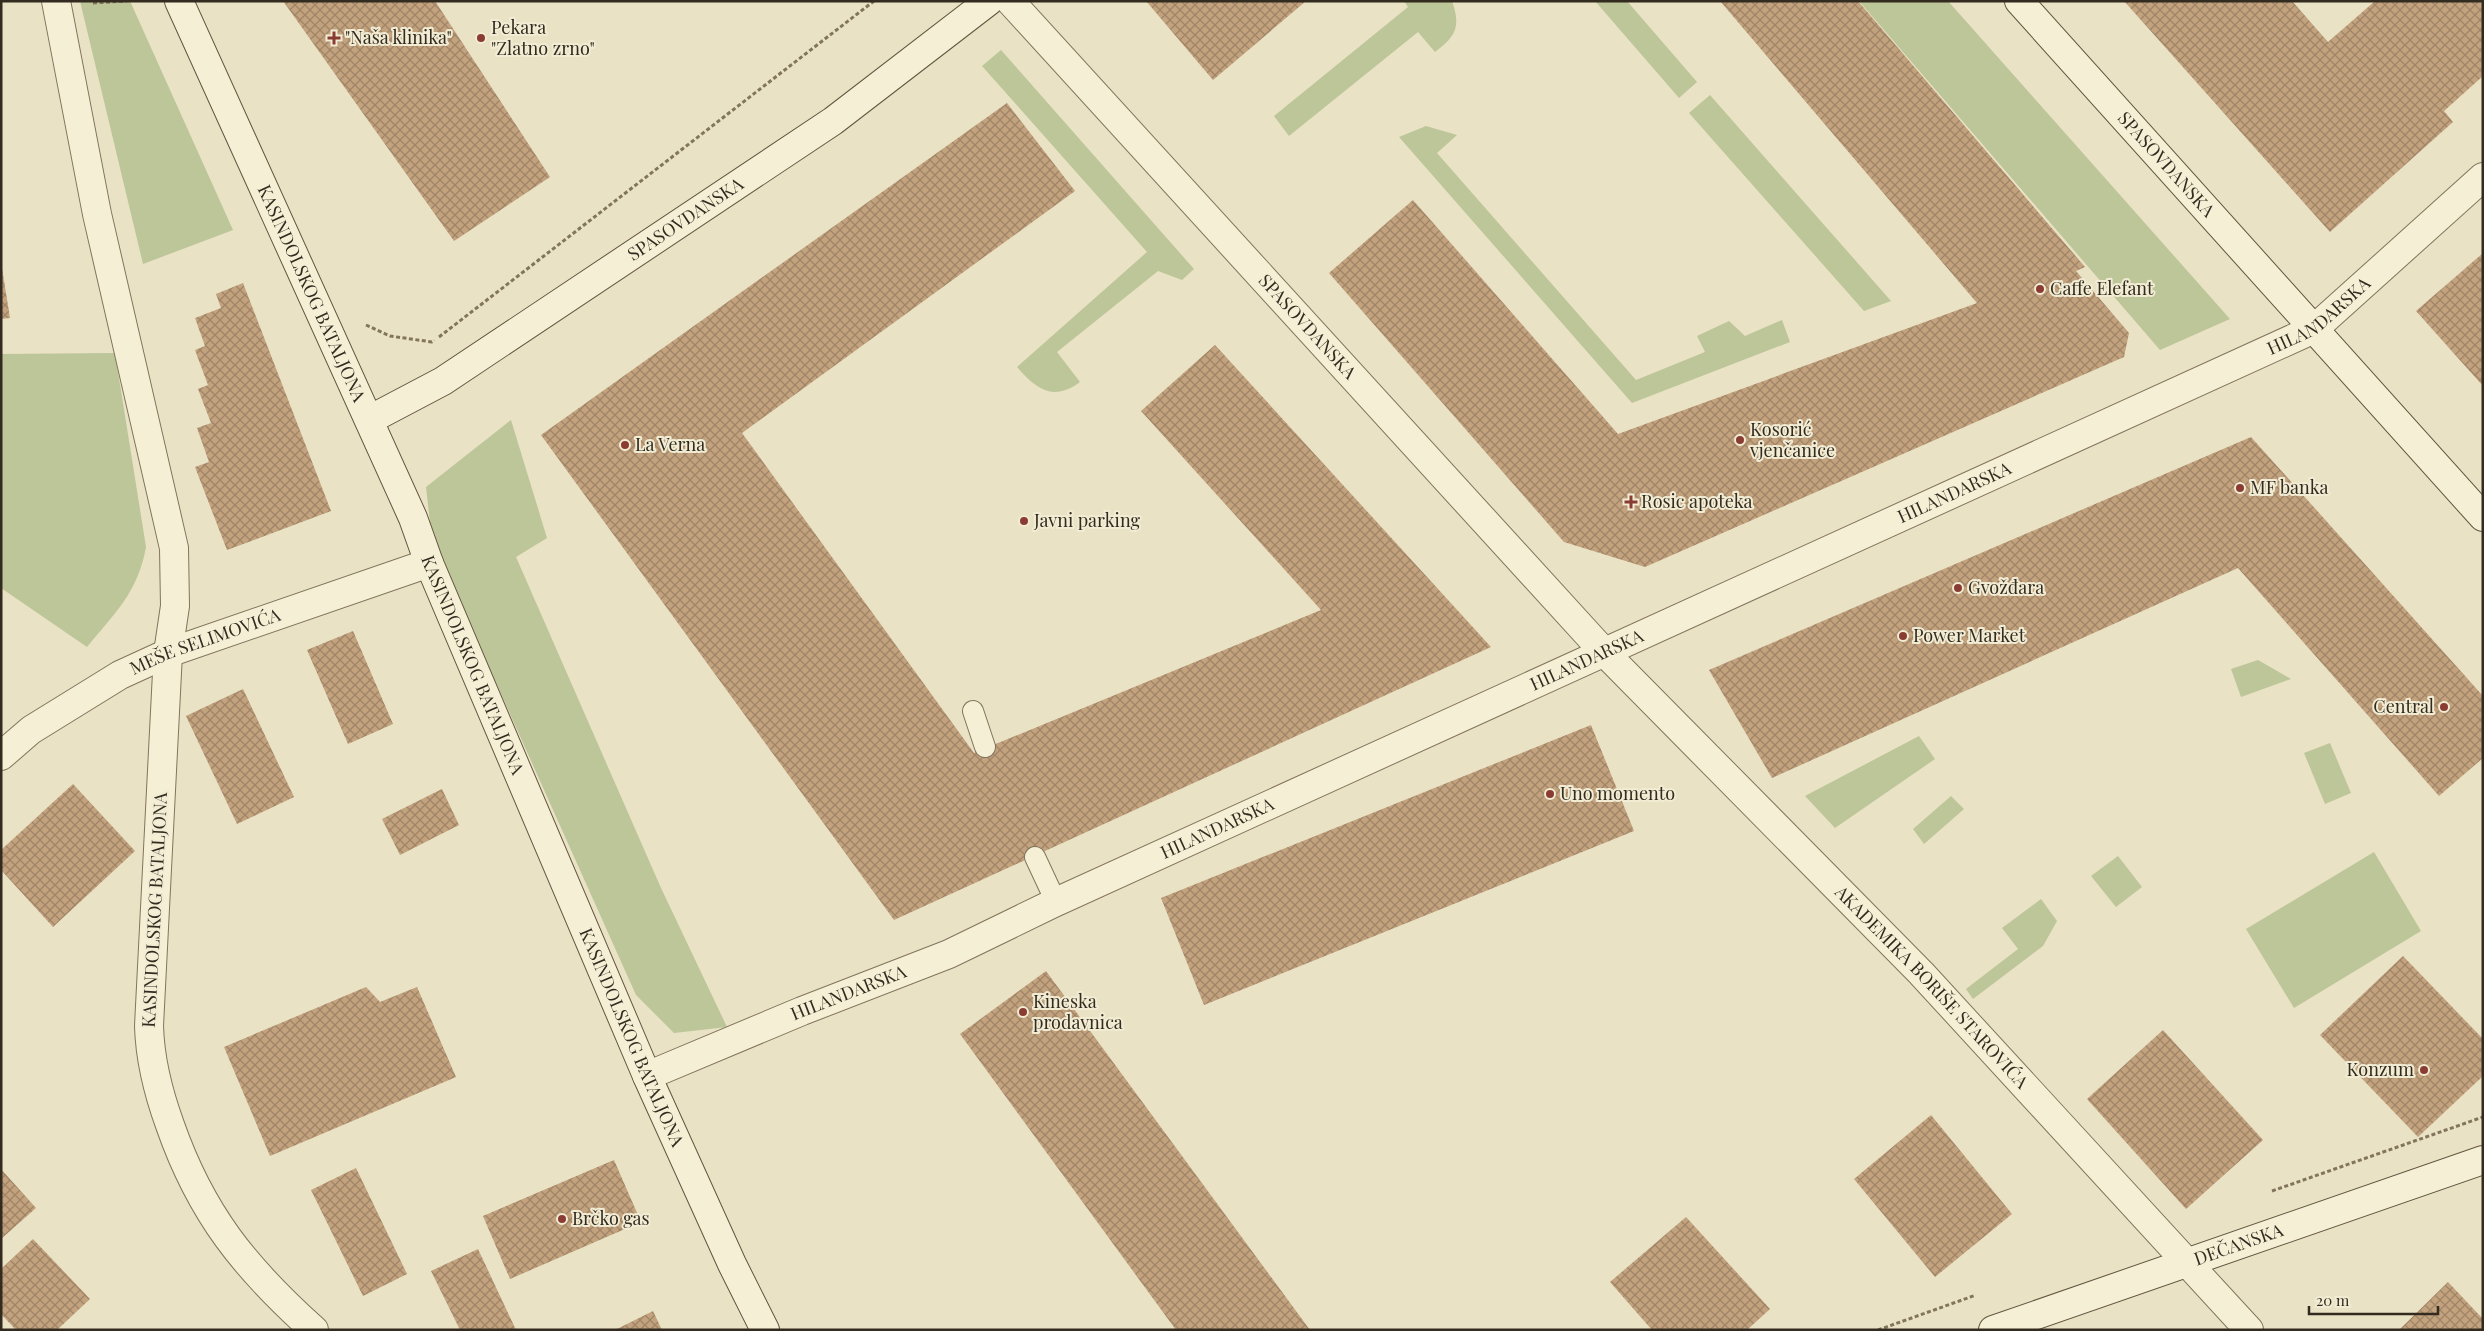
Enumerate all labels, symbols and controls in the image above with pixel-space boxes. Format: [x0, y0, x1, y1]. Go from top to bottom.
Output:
place label: Pekara "Zlatno zrno" [491, 15, 595, 60]
place label: "Naša klinika" [345, 25, 452, 49]
marker: "Naša klinika" [327, 31, 341, 45]
marker: Pekara "Zlatno zrno" [475, 32, 487, 44]
street label: SPASOVDANSKA [2113, 106, 2221, 222]
street label: SPASOVDANSKA [622, 171, 748, 266]
street label: KASINDOLSKOG BATALJONA [253, 181, 372, 406]
street label: SPASOVDANSKA [1254, 268, 1363, 384]
street label: HILANDARSKA [2263, 271, 2375, 360]
place label: Caffe Elefant [2050, 276, 2154, 300]
marker: Caffe Elefant [2034, 283, 2046, 295]
place label: Kosorić vjenčanice [1749, 417, 1835, 462]
place label: La Verna [635, 432, 705, 456]
marker: Kosorić vjenčanice [1734, 434, 1746, 446]
marker: La Verna [619, 439, 631, 451]
street label: HILANDARSKA [1893, 455, 2015, 528]
place label: MF banka [2250, 475, 2329, 499]
marker: MF banka [2234, 482, 2246, 494]
place label: Rosic apoteka [1641, 489, 1753, 513]
marker: Rosic apoteka [1625, 496, 1637, 508]
place label: Javni parking [1033, 508, 1140, 532]
marker: Javni parking [1018, 515, 1030, 527]
street label: KASINDOLSKOG BATALJONA [416, 552, 531, 778]
place label: Gvožđara [1968, 575, 2044, 599]
marker: Gvožđara [1952, 582, 1964, 594]
street label: MEŠE SELIMOVIĆA [126, 602, 284, 680]
street label: HILANDARSKA [1526, 623, 1648, 696]
place label: Power Market [1913, 623, 2026, 647]
marker: Power Market [1897, 630, 1909, 642]
place label: Central [2373, 694, 2434, 718]
marker: Central [2438, 701, 2450, 713]
place label: Uno momento [1560, 781, 1675, 805]
marker: Uno momento [1544, 788, 1556, 800]
street label: KASINDOLSKOG BATALJONA [136, 791, 172, 1028]
street label: HILANDARSKA [1156, 791, 1278, 864]
street label: AKADEMIKA BORIŠE STAROVIĆA [1830, 879, 2035, 1094]
street label: KASINDOLSKOG BATALJONA [574, 924, 691, 1151]
street label: HILANDARSKA [787, 959, 910, 1025]
place label: Kineska prodavnica [1033, 989, 1123, 1034]
marker: Kineska prodavnica [1017, 1006, 1029, 1018]
place label: Konzum [2347, 1057, 2414, 1081]
marker: Konzum [2418, 1064, 2430, 1076]
place label: Brčko gas [572, 1206, 650, 1230]
marker: Brčko gas [556, 1213, 568, 1225]
street label: DEČANSKA [2191, 1217, 2287, 1270]
scale bar [2309, 1284, 2438, 1316]
text: 20 m [2316, 1290, 2350, 1310]

